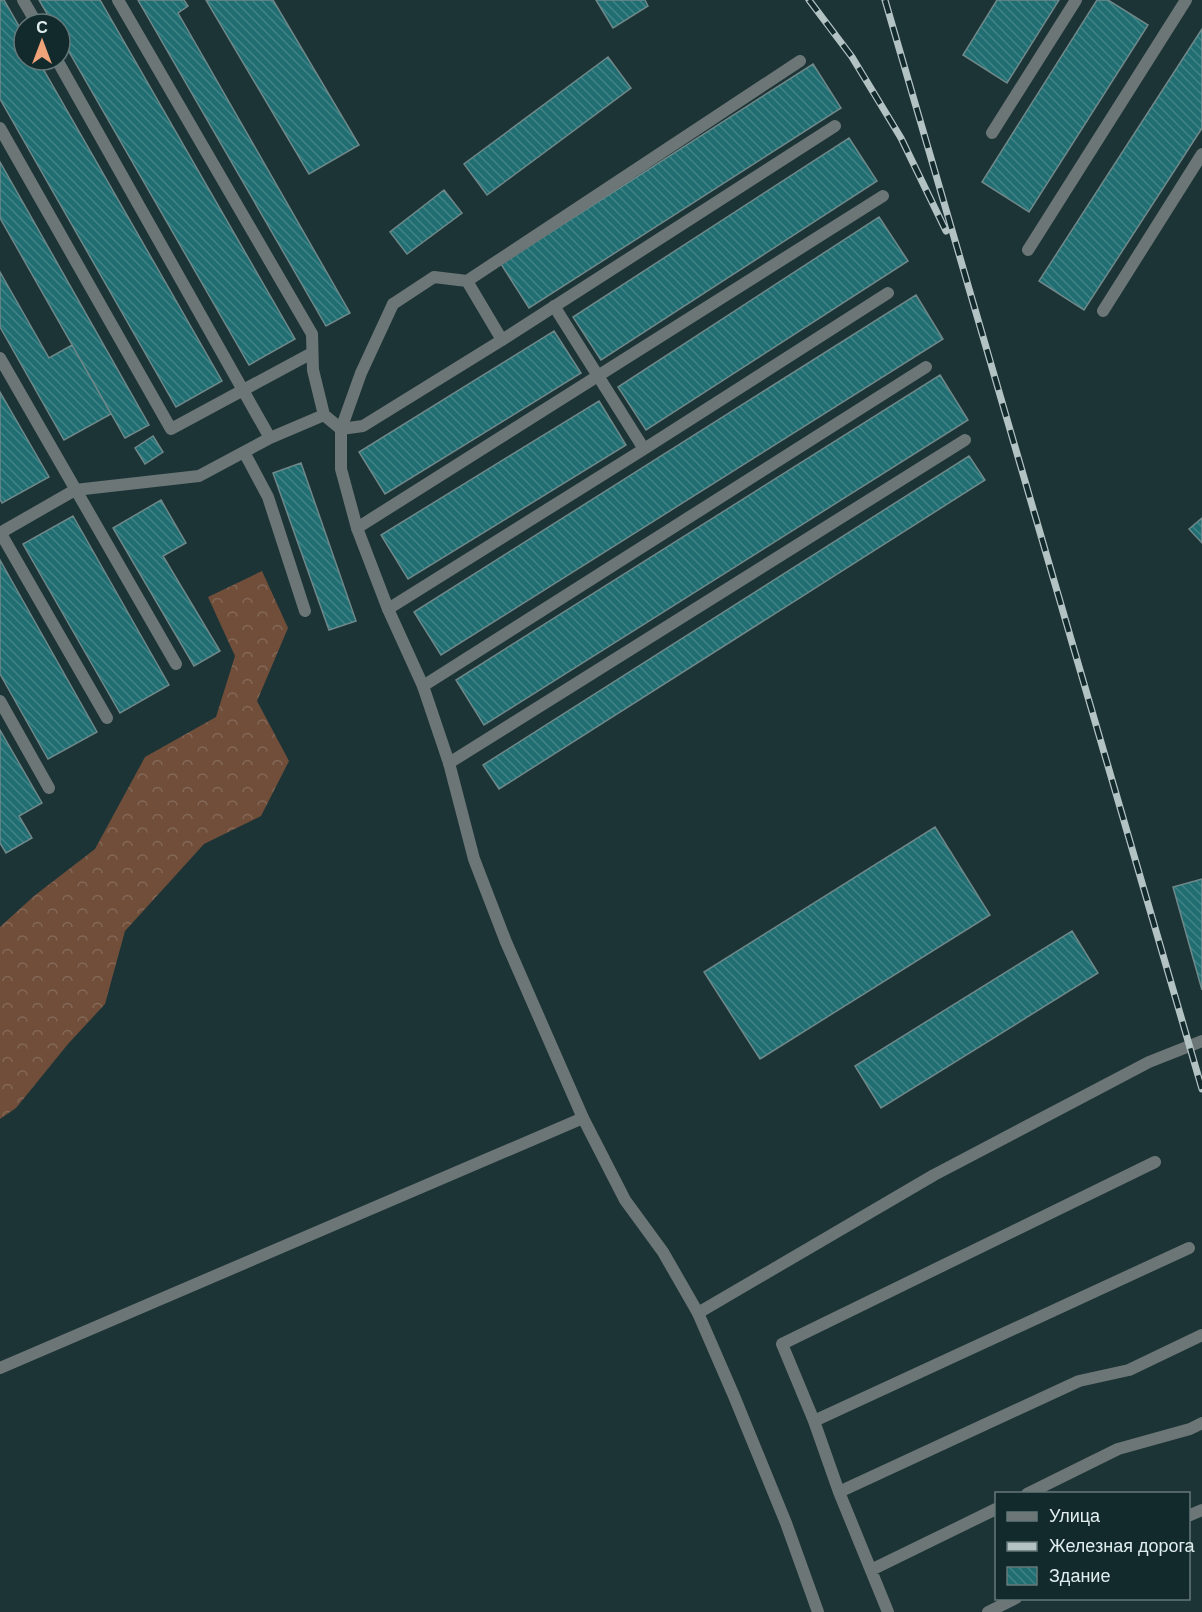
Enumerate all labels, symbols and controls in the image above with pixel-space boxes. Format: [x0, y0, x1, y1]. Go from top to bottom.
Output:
north arrow [12, 12, 72, 72]
text: С [36, 19, 48, 36]
legend [995, 1492, 1190, 1600]
text: Улица [1049, 1506, 1101, 1526]
text: Железная дорога [1049, 1536, 1196, 1556]
text: Здание [1049, 1566, 1110, 1586]

